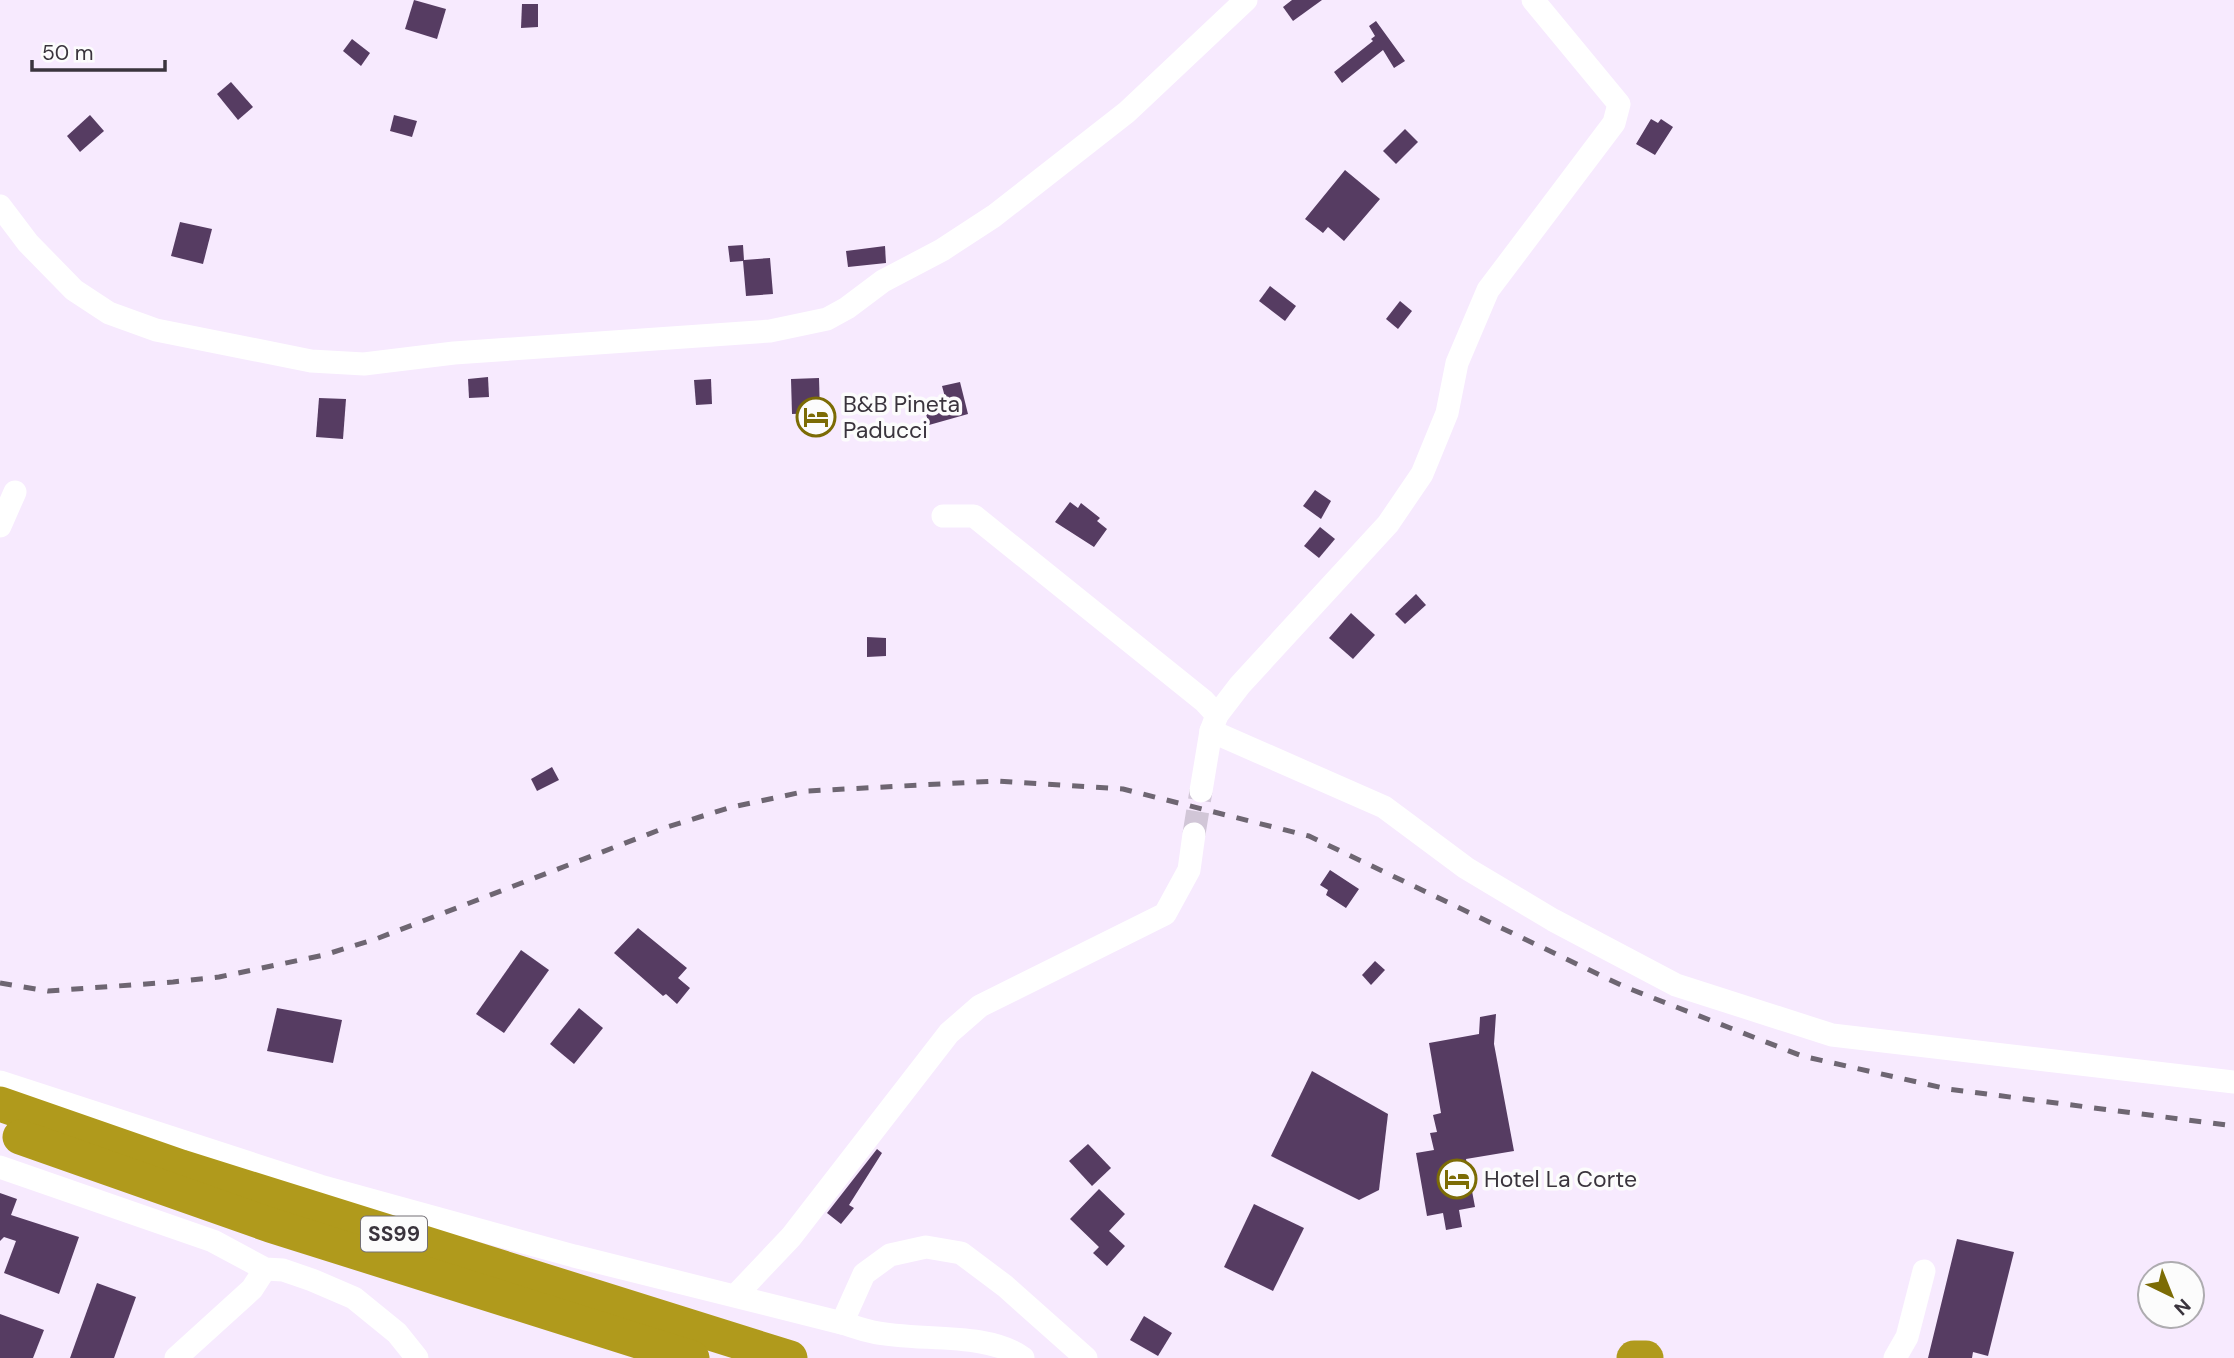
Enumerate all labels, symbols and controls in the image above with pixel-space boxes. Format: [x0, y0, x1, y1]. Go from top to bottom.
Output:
scale bar [32, 28, 164, 72]
text: 50 m [42, 39, 93, 67]
place label: B&B Pineta Paducci [843, 389, 960, 445]
hotel icon: B&B Pineta Paducci [795, 396, 837, 438]
hotel icon: Hotel La Corte [1436, 1158, 1478, 1200]
place label: Hotel La Corte [1484, 1164, 1637, 1194]
road number: SS99 [361, 1216, 427, 1252]
north arrow [2136, 1260, 2206, 1330]
text: N [2169, 1293, 2196, 1321]

